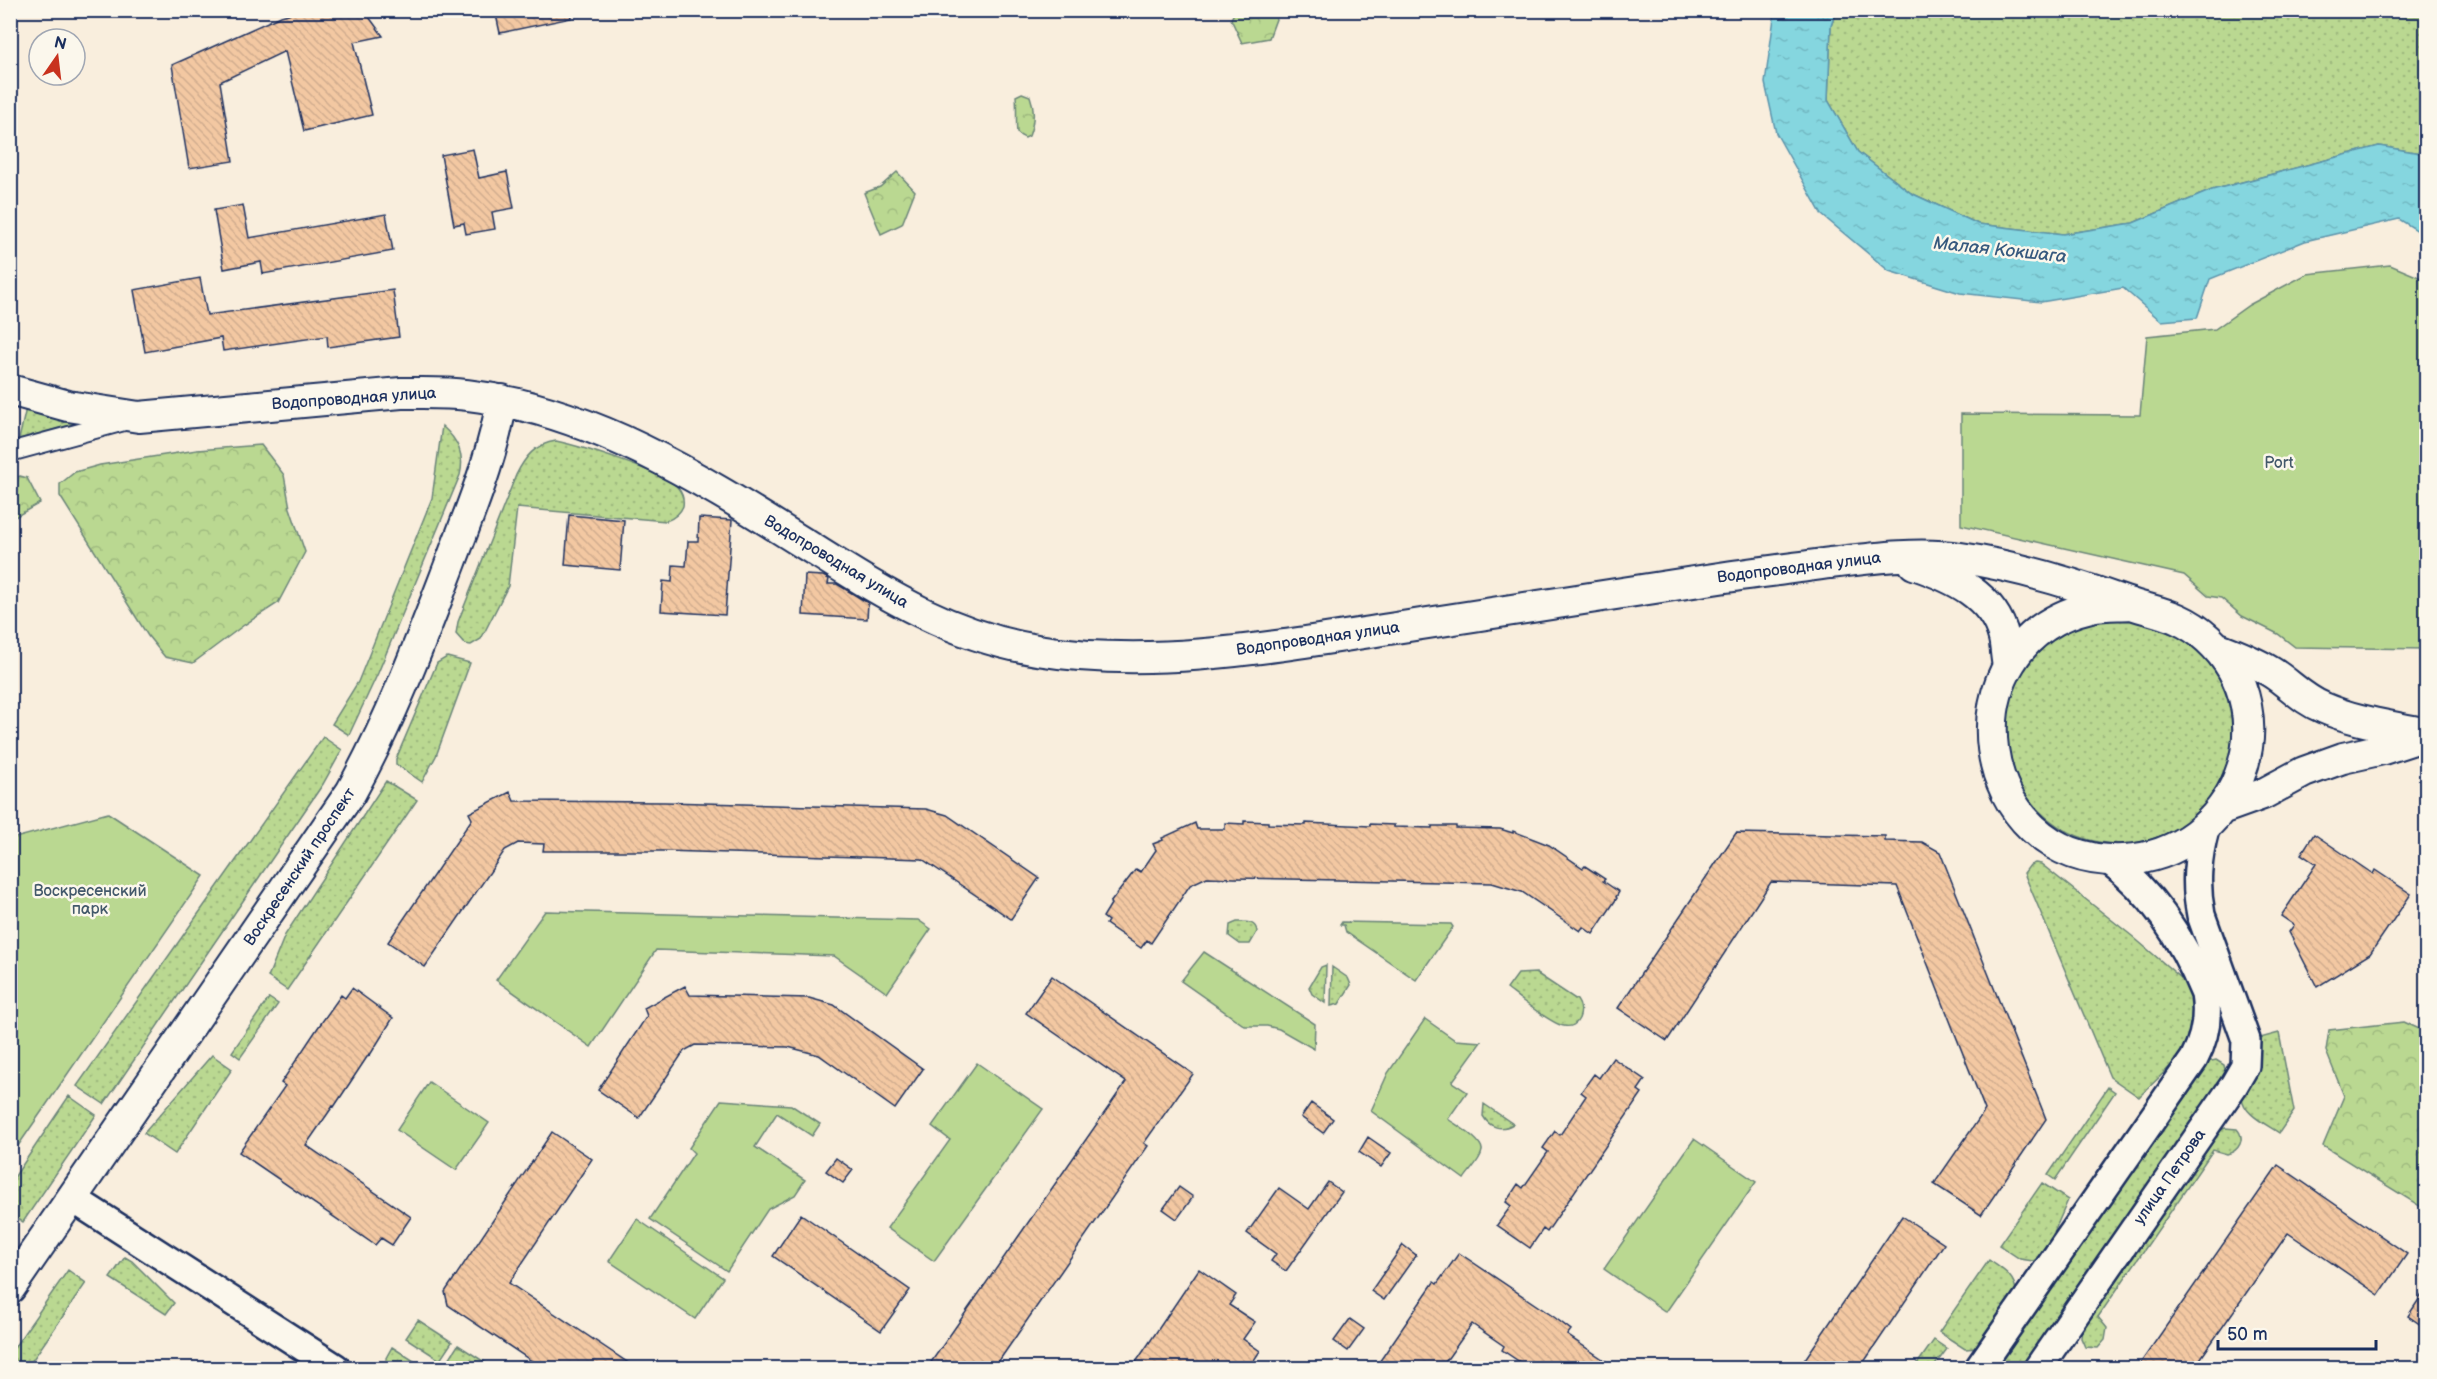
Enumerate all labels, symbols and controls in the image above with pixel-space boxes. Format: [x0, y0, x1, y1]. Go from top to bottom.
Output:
north arrow [27, 27, 87, 87]
text: N [52, 33, 68, 55]
water label: Малая Кокшага [1932, 233, 2068, 267]
street label: Водопроводная улица [271, 384, 437, 414]
park label: Port [2264, 454, 2294, 473]
street label: Водопроводная улица [760, 511, 912, 613]
street label: Водопроводная улица [1716, 548, 1882, 587]
street label: Водопроводная улица [1235, 618, 1401, 660]
street label: Воскресенский проспект [240, 784, 360, 949]
park label: Воскресенский парк [33, 882, 147, 919]
street label: улица Петрова [2130, 1125, 2210, 1228]
scale bar [2218, 1313, 2376, 1351]
text: 50 m [2227, 1324, 2268, 1345]

